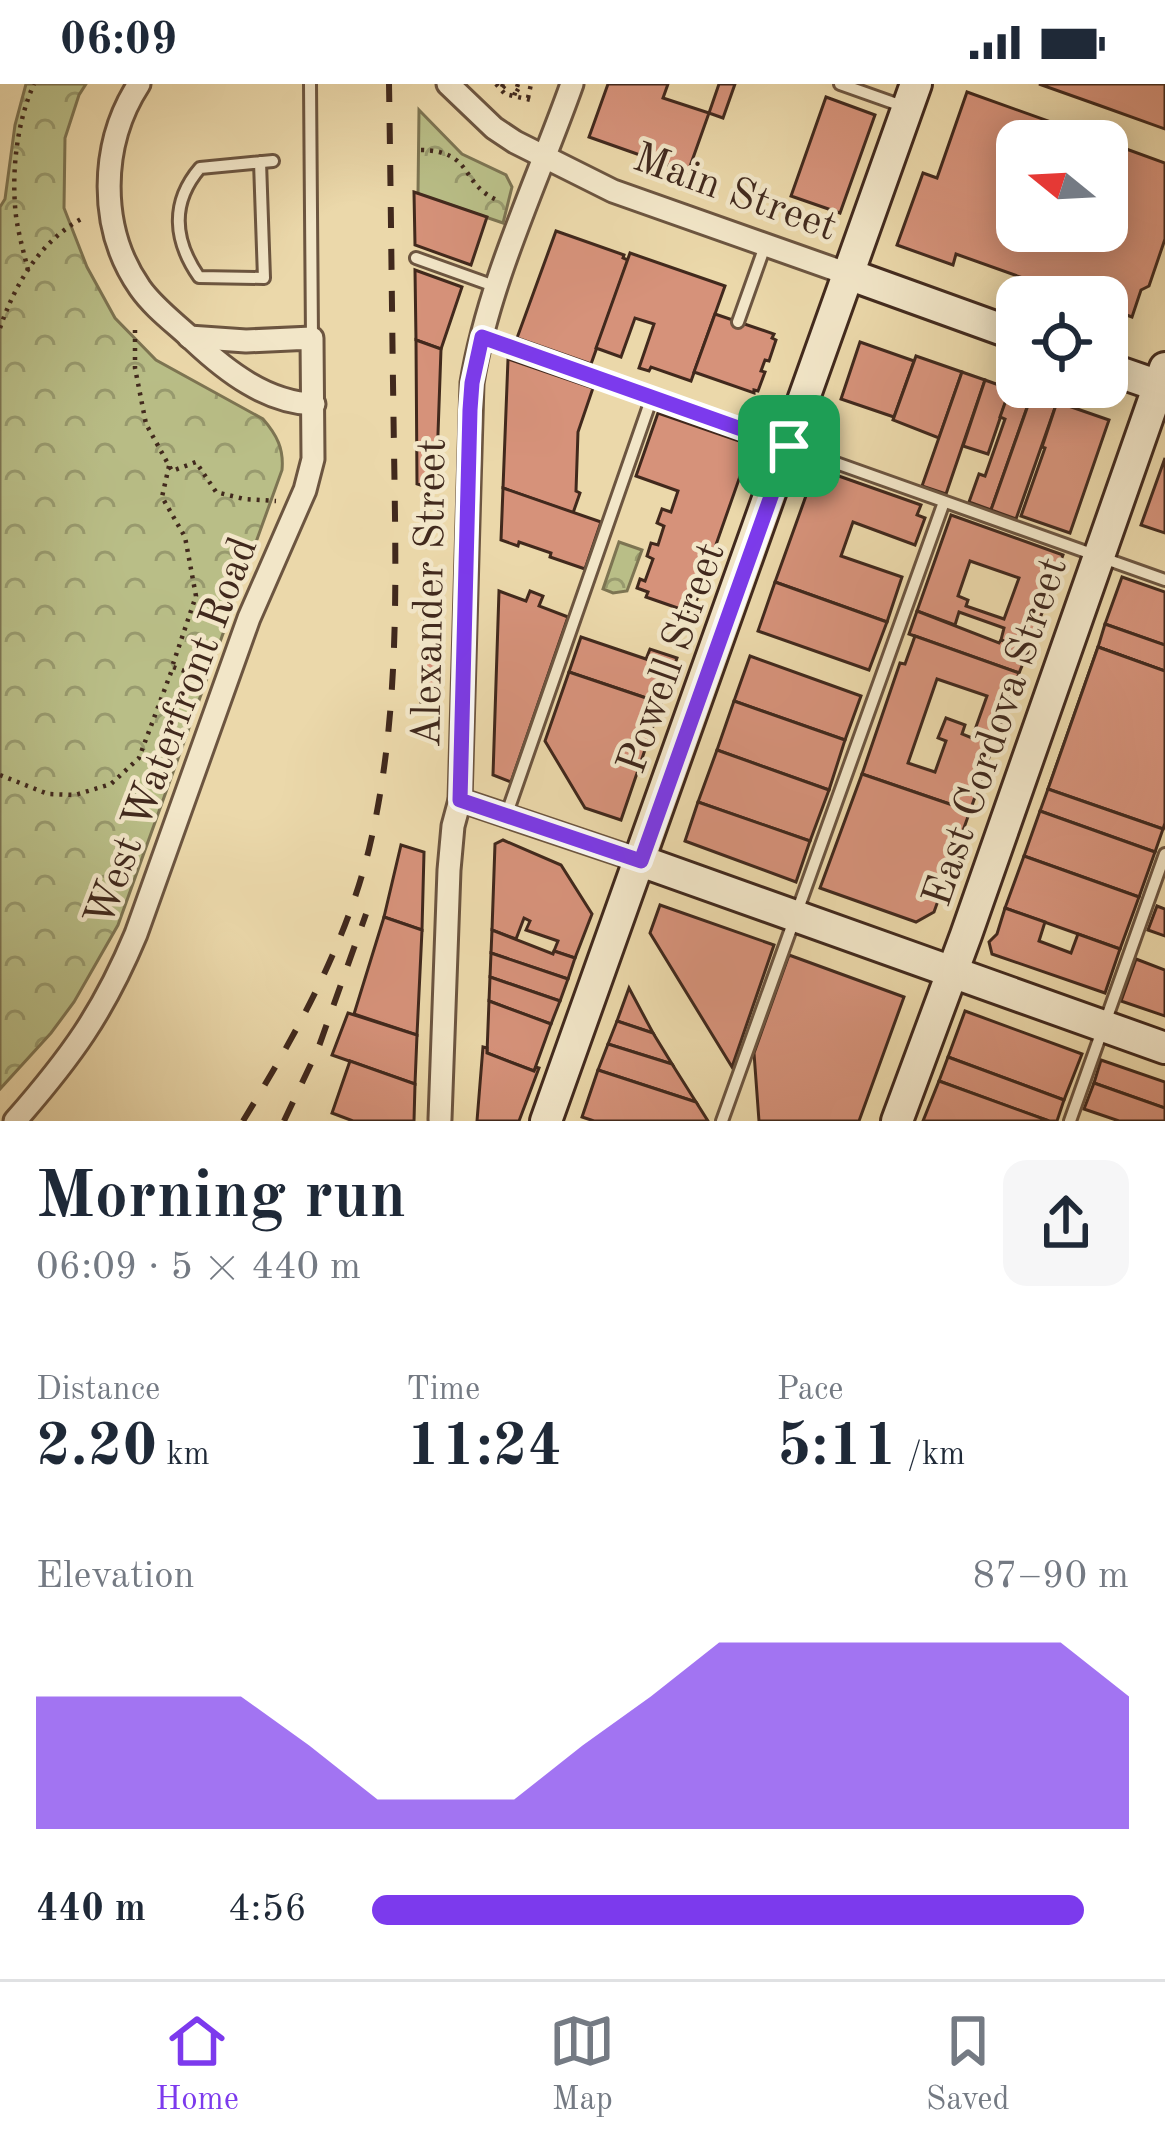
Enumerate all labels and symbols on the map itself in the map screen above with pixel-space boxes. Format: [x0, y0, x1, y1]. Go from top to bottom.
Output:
north arrow [996, 120, 1128, 252]
street label: Main Street [627, 138, 842, 250]
pin [738, 395, 840, 497]
street label: Alexander Street [407, 438, 455, 748]
street label: West Waterfront Road [79, 532, 266, 933]
street label: Powell Street [612, 537, 734, 779]
street label: East Cordova Street [917, 552, 1076, 912]

